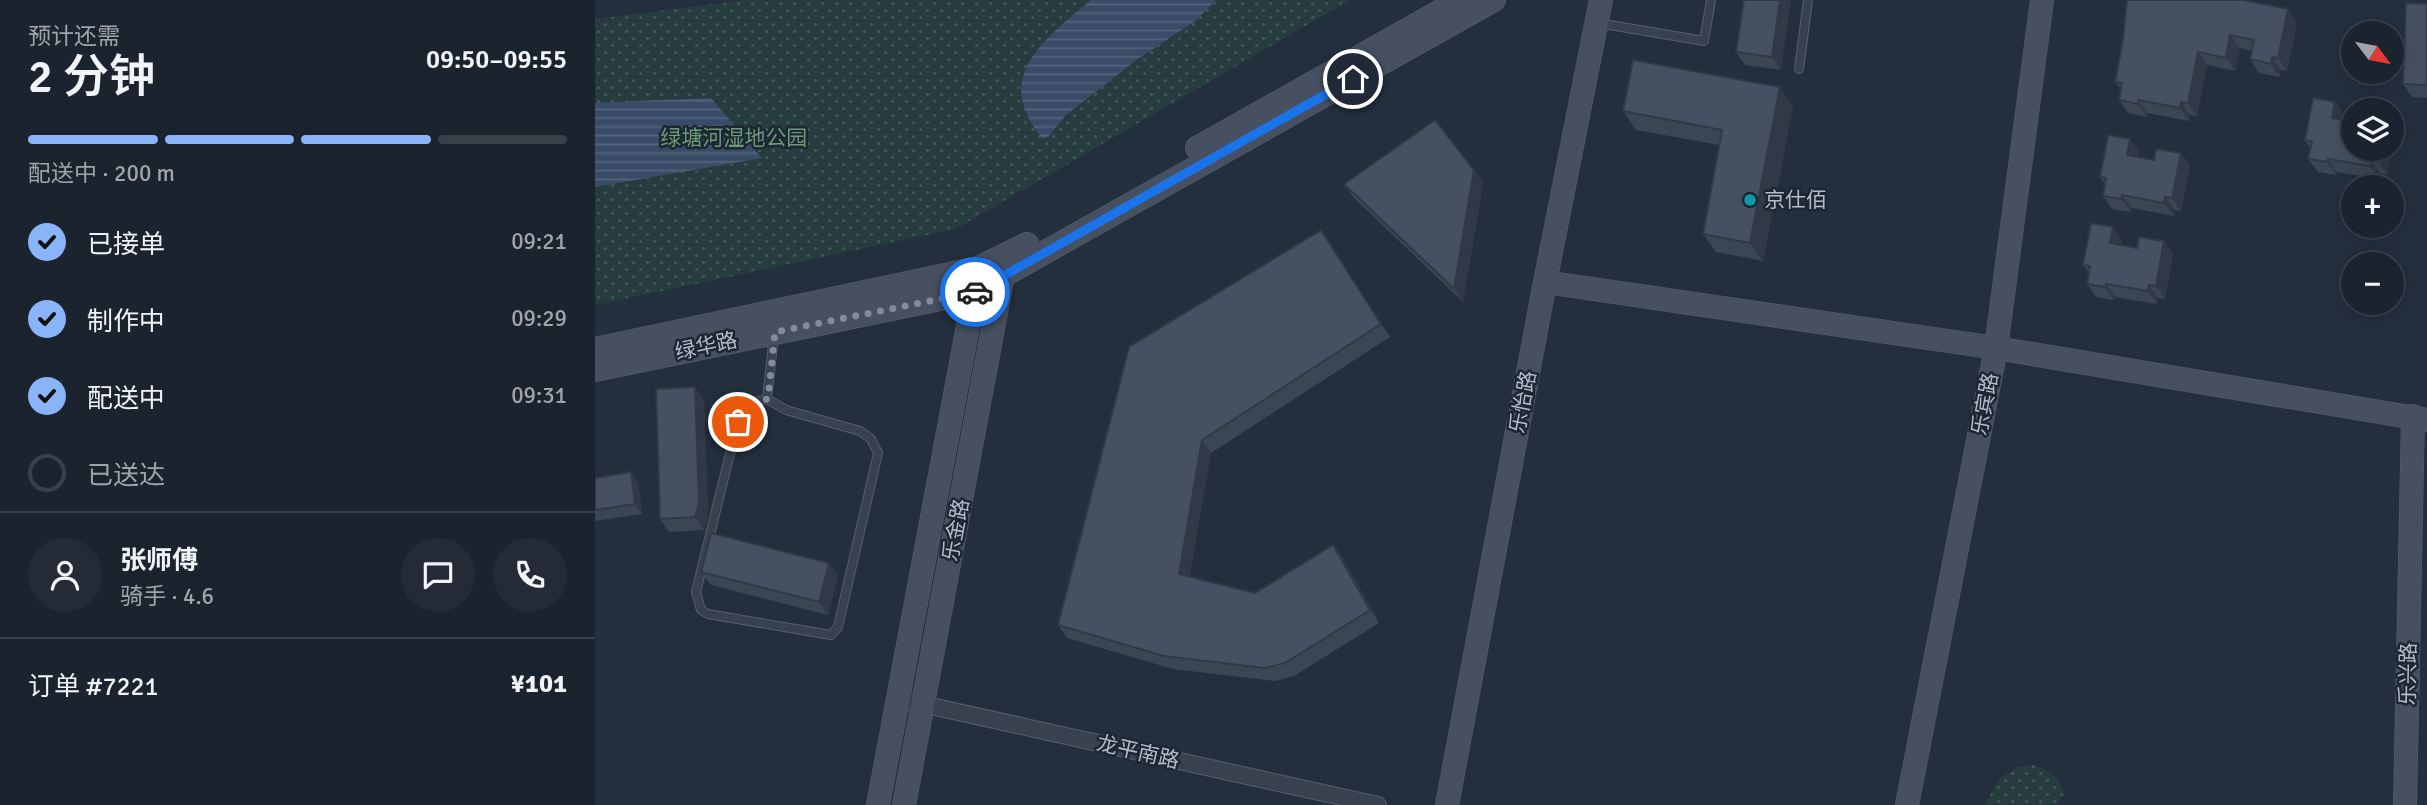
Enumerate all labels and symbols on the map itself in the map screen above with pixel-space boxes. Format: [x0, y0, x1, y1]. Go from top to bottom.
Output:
north arrow [2341, 21, 2405, 84]
pin [1323, 49, 1383, 109]
park label: 绿塘河湿地公园 [661, 125, 808, 151]
place label: 京仕佰 [1764, 187, 1827, 213]
marker: 京仕佰 [1742, 192, 1758, 208]
courier [940, 257, 1010, 327]
street label: 绿华路 [672, 327, 740, 365]
street label: 乐怡路 [1504, 369, 1542, 435]
street label: 乐宾路 [1966, 371, 2004, 437]
pin [708, 392, 768, 452]
street label: 乐金路 [937, 497, 975, 563]
street label: 乐兴路 [2394, 642, 2422, 706]
street label: 龙平南路 [1094, 730, 1182, 774]

